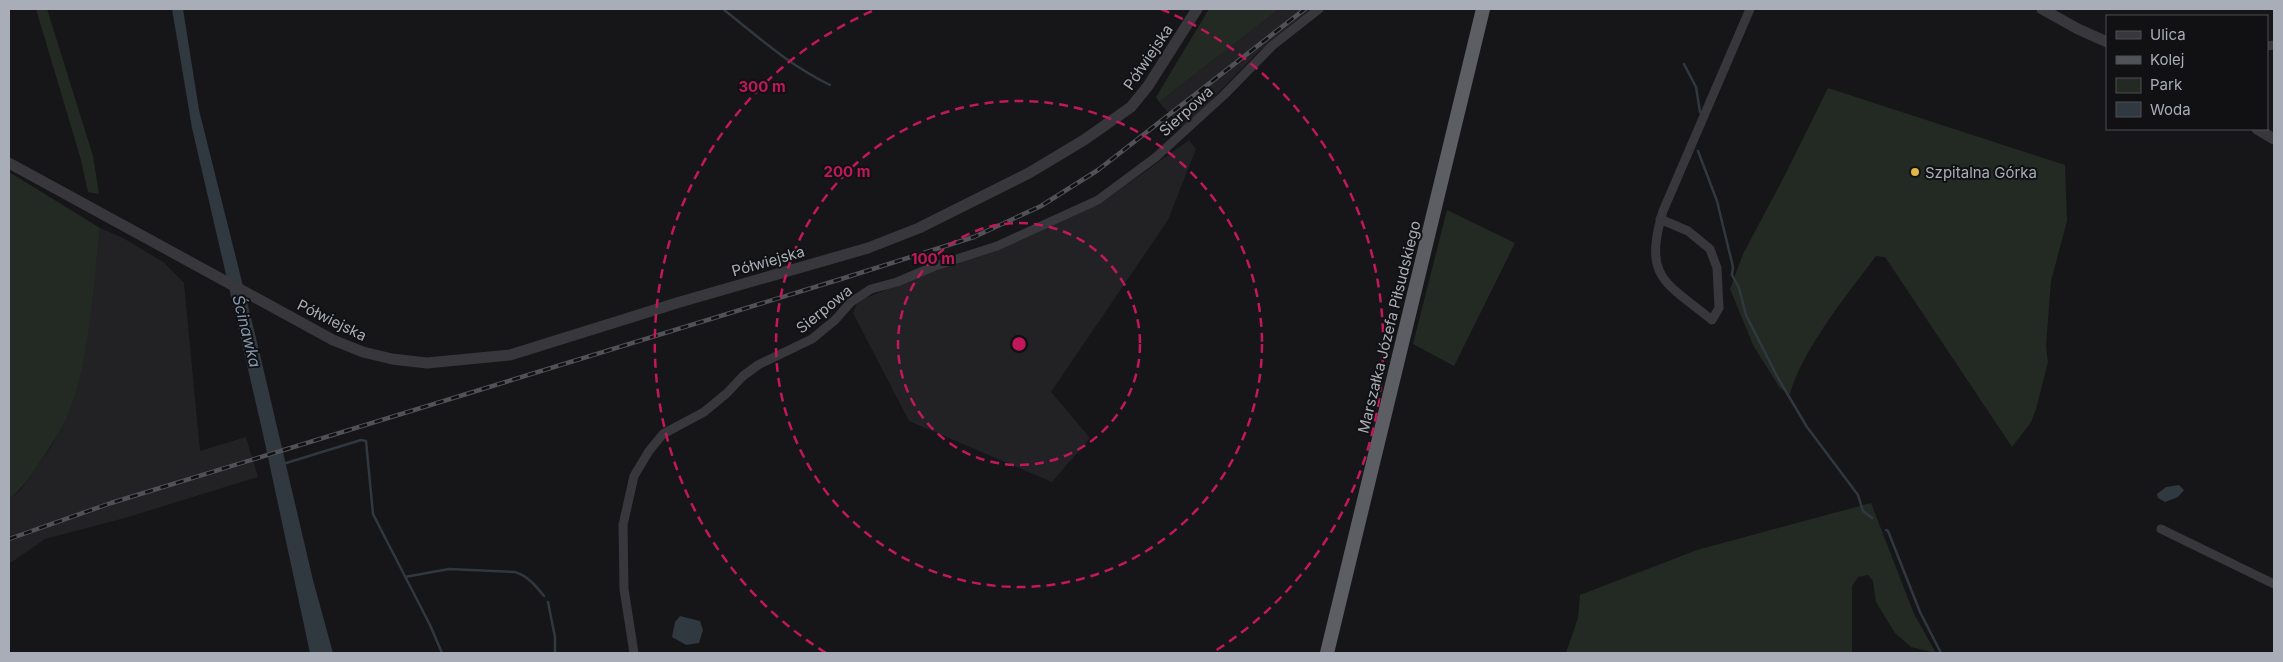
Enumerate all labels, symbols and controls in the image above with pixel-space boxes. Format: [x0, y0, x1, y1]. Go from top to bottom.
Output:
legend [2106, 15, 2268, 130]
street label: Półwiejska [1119, 21, 1177, 93]
text: Ulica [2150, 25, 2186, 44]
text: Kolej [2150, 50, 2185, 69]
text: Park [2150, 75, 2183, 94]
text: 300 m [738, 77, 786, 96]
street label: Sierpowa [1155, 82, 1217, 140]
text: Woda [2150, 100, 2191, 119]
text: 200 m [824, 162, 870, 181]
place label: Szpitalna Górka [1925, 163, 2037, 182]
marker: Szpitalna Górka [1909, 166, 1921, 178]
street label: Marszałka Józefa Piłsudskiego [1353, 219, 1425, 435]
street label: Półwiejska [729, 242, 807, 280]
text: 100 m [911, 249, 955, 268]
street label: Sierpowa [792, 281, 856, 337]
water label: Ścinawka [228, 293, 266, 369]
street label: Półwiejska [294, 295, 370, 345]
centre of rings [1010, 335, 1028, 353]

